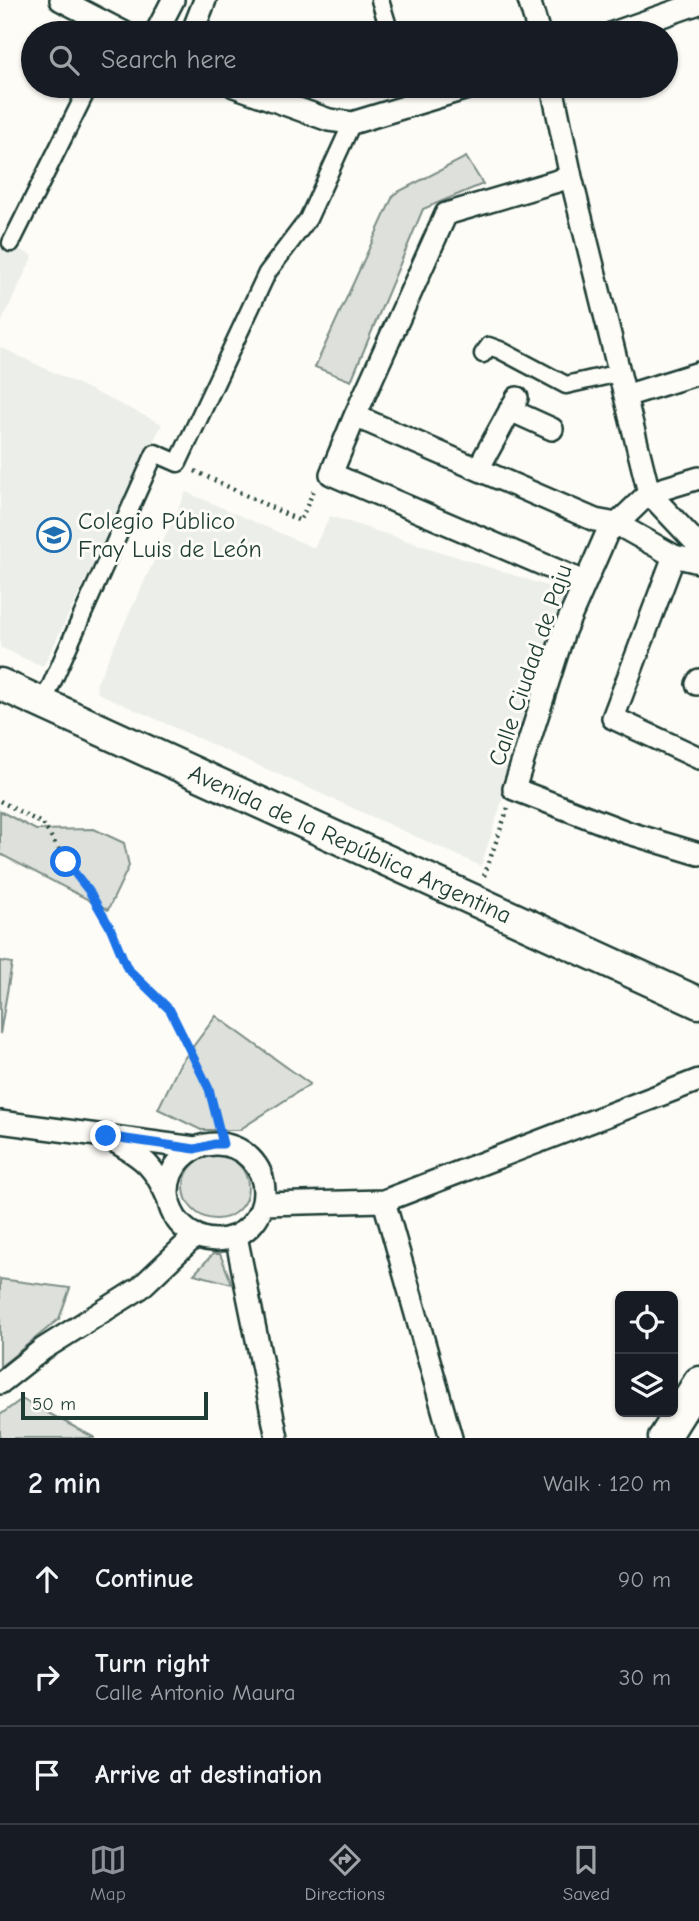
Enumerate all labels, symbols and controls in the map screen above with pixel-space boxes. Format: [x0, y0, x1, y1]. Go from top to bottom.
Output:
search box [21, 21, 678, 98]
icon: search [45, 41, 83, 79]
text: Search here [101, 45, 236, 75]
place label: Colegio Público Fray Luis de León [78, 507, 262, 563]
school or university icon: Colegio Público Fray Luis de León [35, 516, 73, 554]
street label: Calle Ciudad de Paju [482, 560, 578, 770]
street label: Avenida de la República Argentina [184, 758, 516, 929]
route start [50, 846, 81, 877]
route end [90, 1120, 121, 1151]
map controls [615, 1291, 678, 1417]
button: locate [615, 1291, 678, 1354]
button: layers [615, 1354, 678, 1417]
scale bar [21, 1389, 208, 1421]
text: 50 m [32, 1393, 76, 1415]
text: 2 min [28, 1466, 101, 1501]
text: Walk · 120 m [543, 1470, 671, 1497]
icon: ahead [28, 1560, 66, 1598]
text: Continue [95, 1564, 193, 1594]
text: 90 m [618, 1566, 671, 1593]
text: Turn right [95, 1649, 209, 1679]
icon: right [28, 1658, 66, 1696]
text: 30 m [619, 1664, 671, 1691]
text: Calle Antonio Maura [95, 1679, 296, 1706]
icon: arrive [28, 1756, 66, 1794]
text: Arrive at destination [95, 1760, 322, 1790]
tab: Map [89, 1841, 127, 1905]
tab: Directions [305, 1841, 385, 1905]
tab: Saved [563, 1841, 610, 1905]

